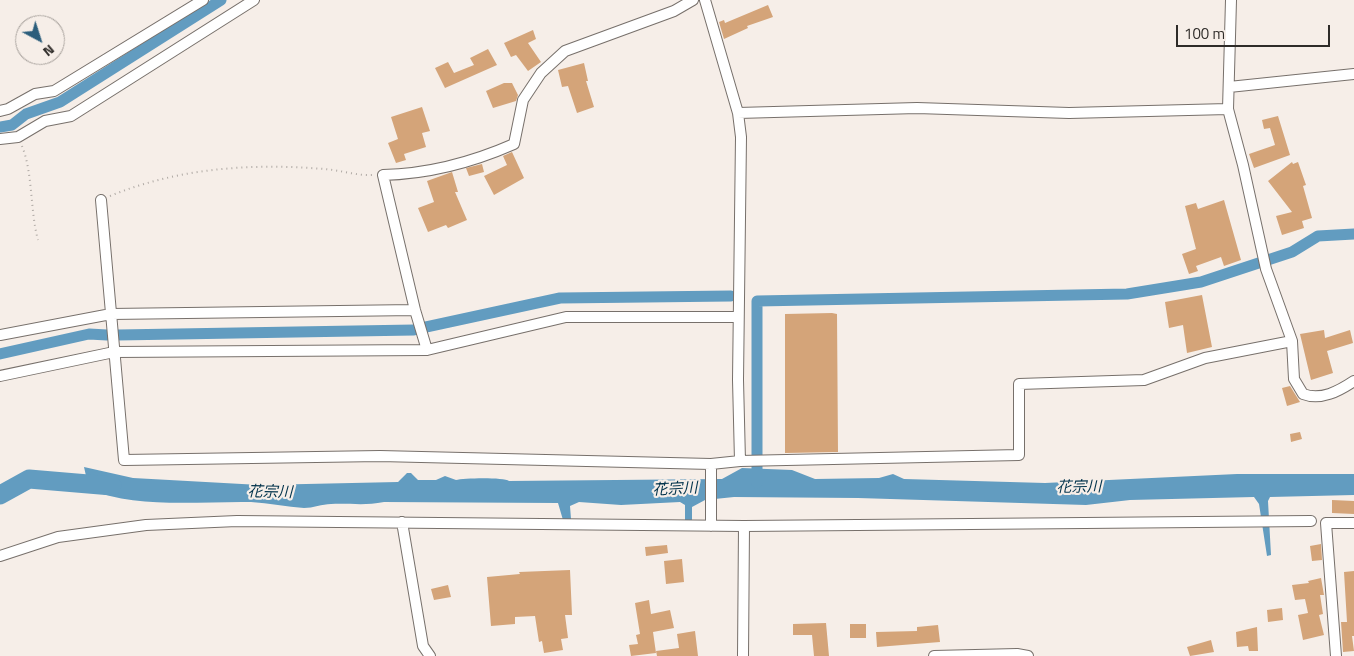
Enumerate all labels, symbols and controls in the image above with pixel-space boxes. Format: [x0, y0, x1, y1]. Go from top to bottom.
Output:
north arrow [15, 15, 65, 65]
scale bar [1179, 15, 1333, 47]
text: 100 m [1184, 22, 1225, 45]
text: N [39, 40, 60, 62]
water label: 花宗川 [1056, 479, 1102, 497]
water label: 花宗川 [652, 480, 698, 500]
water label: 花宗川 [247, 484, 293, 502]

